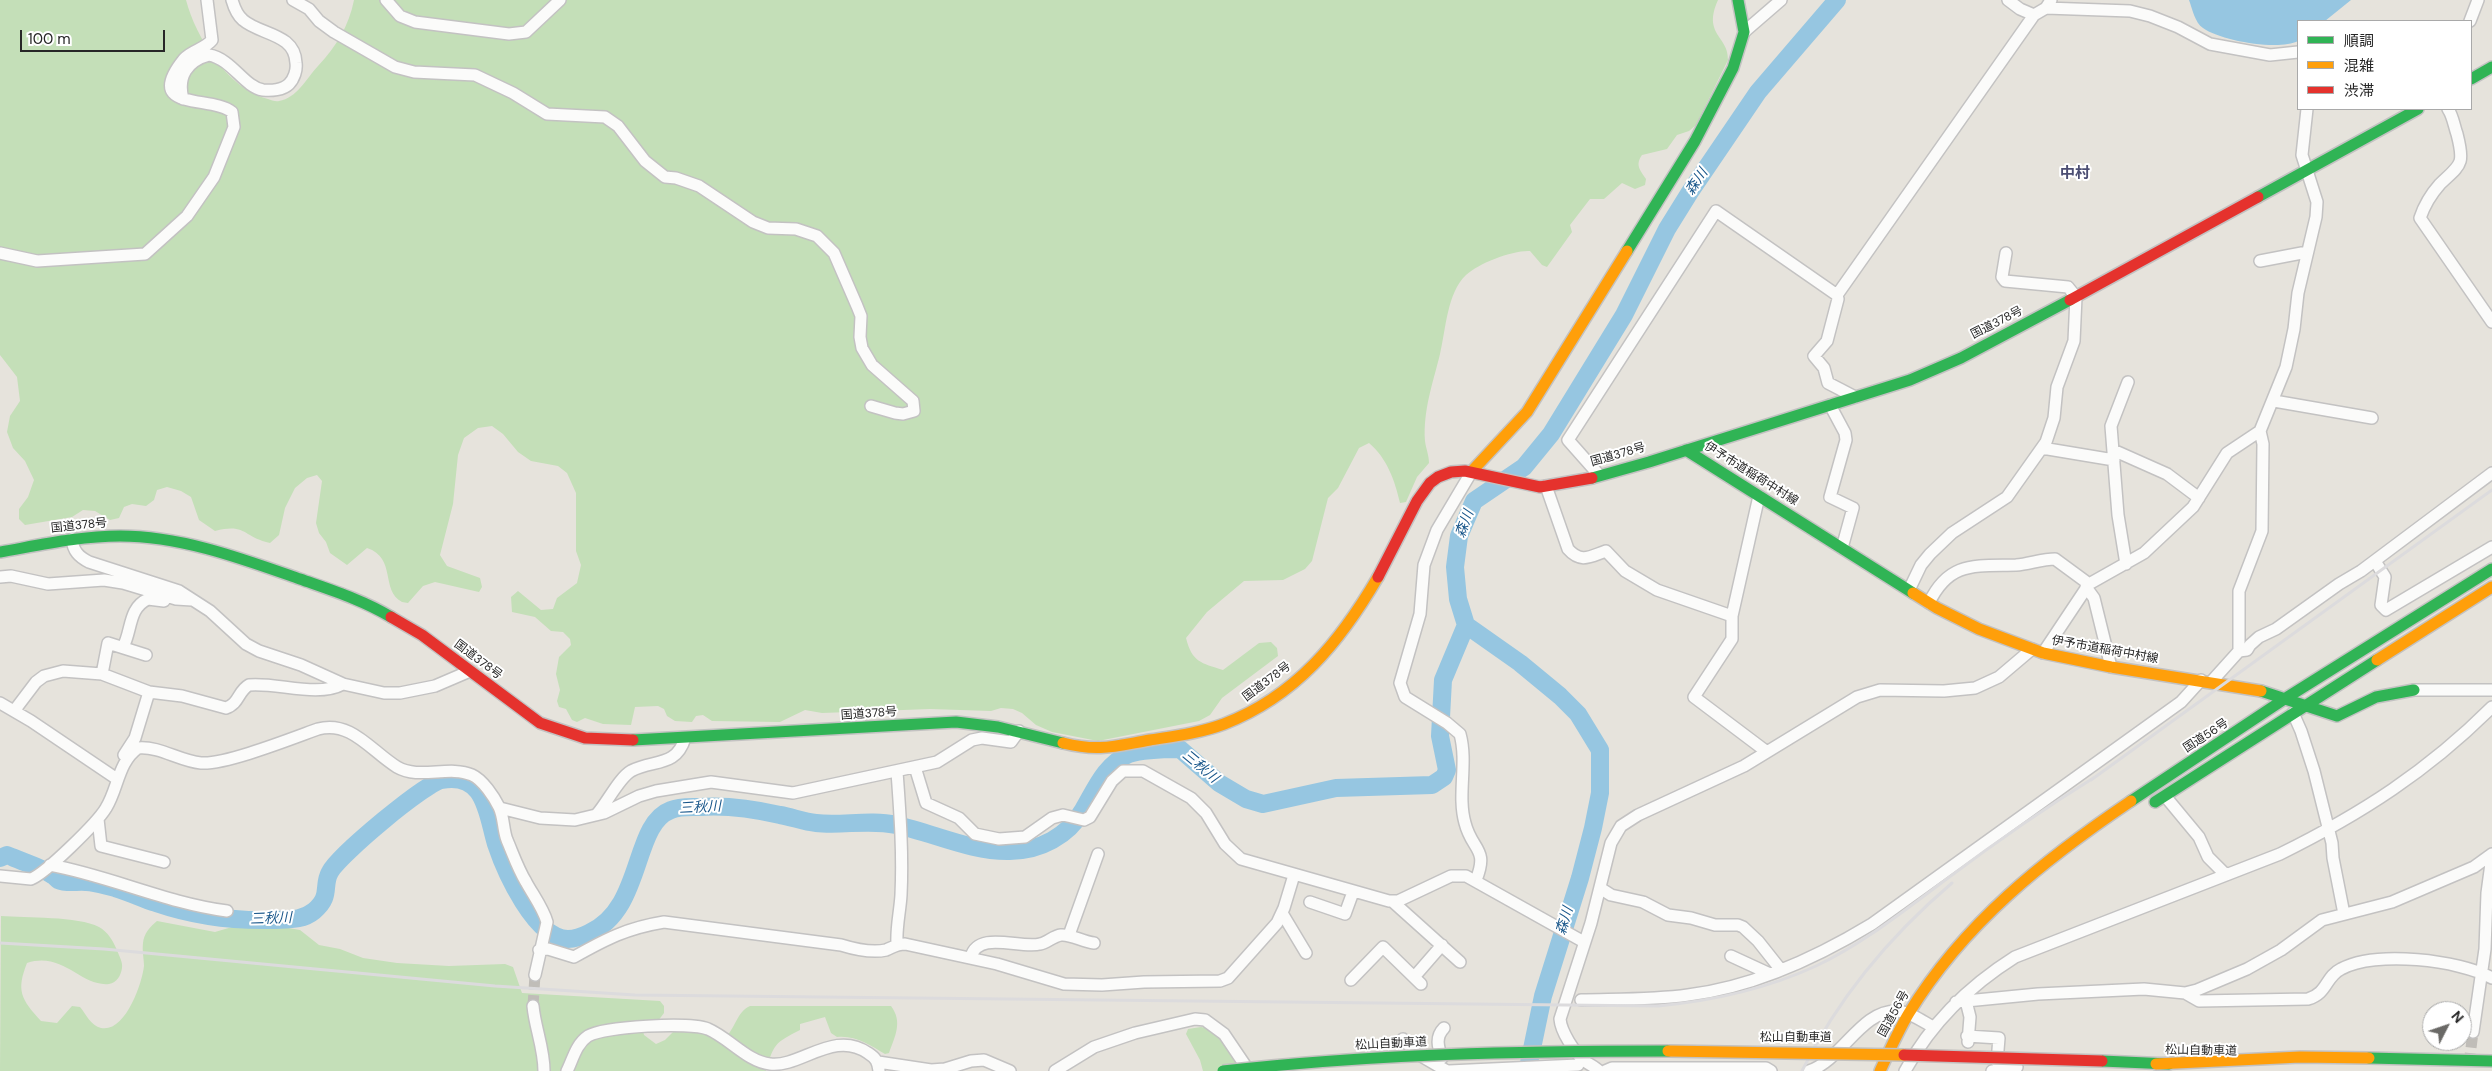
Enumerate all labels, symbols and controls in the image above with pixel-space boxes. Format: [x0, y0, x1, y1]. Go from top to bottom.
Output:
scale bar [22, 20, 168, 52]
legend [2297, 20, 2472, 110]
text: 100 m [28, 29, 71, 49]
text: 順調 [2344, 31, 2374, 51]
text: 混雑 [2344, 56, 2374, 76]
text: 渋滞 [2344, 81, 2374, 101]
district label: 中村 [2060, 165, 2090, 183]
water label: 森川 [1682, 166, 1712, 198]
street label: 国道378号 [1969, 304, 2025, 342]
street label: 伊予市道稲荷中村線 [1701, 439, 1801, 509]
street label: 国道378号 [1589, 440, 1647, 470]
water label: 森川 [1452, 508, 1478, 540]
street label: 国道378号 [50, 516, 108, 536]
street label: 伊予市道稲荷中村線 [2051, 634, 2159, 666]
street label: 国道378号 [451, 637, 505, 683]
street label: 国道378号 [1240, 659, 1294, 705]
street label: 国道378号 [840, 705, 898, 723]
street label: 国道56号 [2181, 716, 2231, 756]
water label: 三秋川 [1179, 747, 1221, 787]
water label: 三秋川 [679, 799, 721, 817]
water label: 森川 [1553, 905, 1577, 937]
water label: 三秋川 [250, 910, 292, 928]
street label: 国道56号 [1875, 988, 1913, 1040]
north arrow [2422, 1001, 2472, 1051]
text: N [2447, 1007, 2468, 1027]
street label: 松山自動車道 [1760, 1031, 1832, 1045]
street label: 松山自動車道 [1355, 1035, 1427, 1053]
street label: 松山自動車道 [2165, 1043, 2237, 1059]

